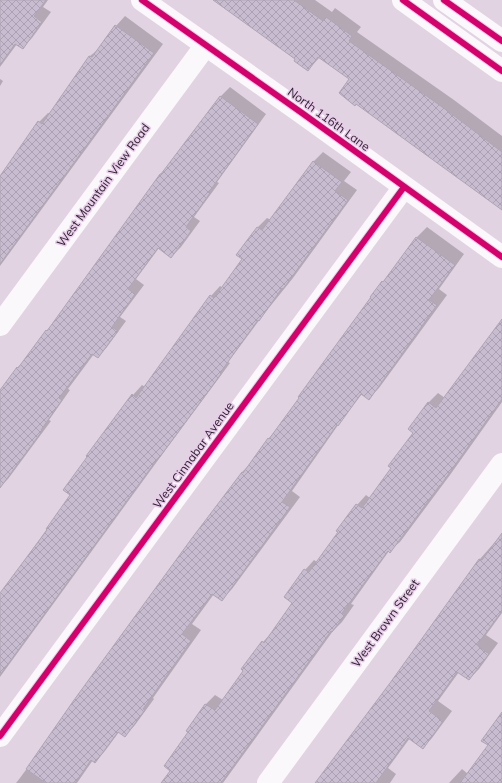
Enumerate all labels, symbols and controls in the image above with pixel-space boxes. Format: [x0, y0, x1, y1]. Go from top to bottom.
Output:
street label: North 116th Lane [285, 84, 373, 154]
street label: West Mountain View Road [53, 120, 153, 250]
street label: West Cinnabar Avenue [149, 399, 237, 511]
street label: West Brown Street [348, 576, 422, 670]

